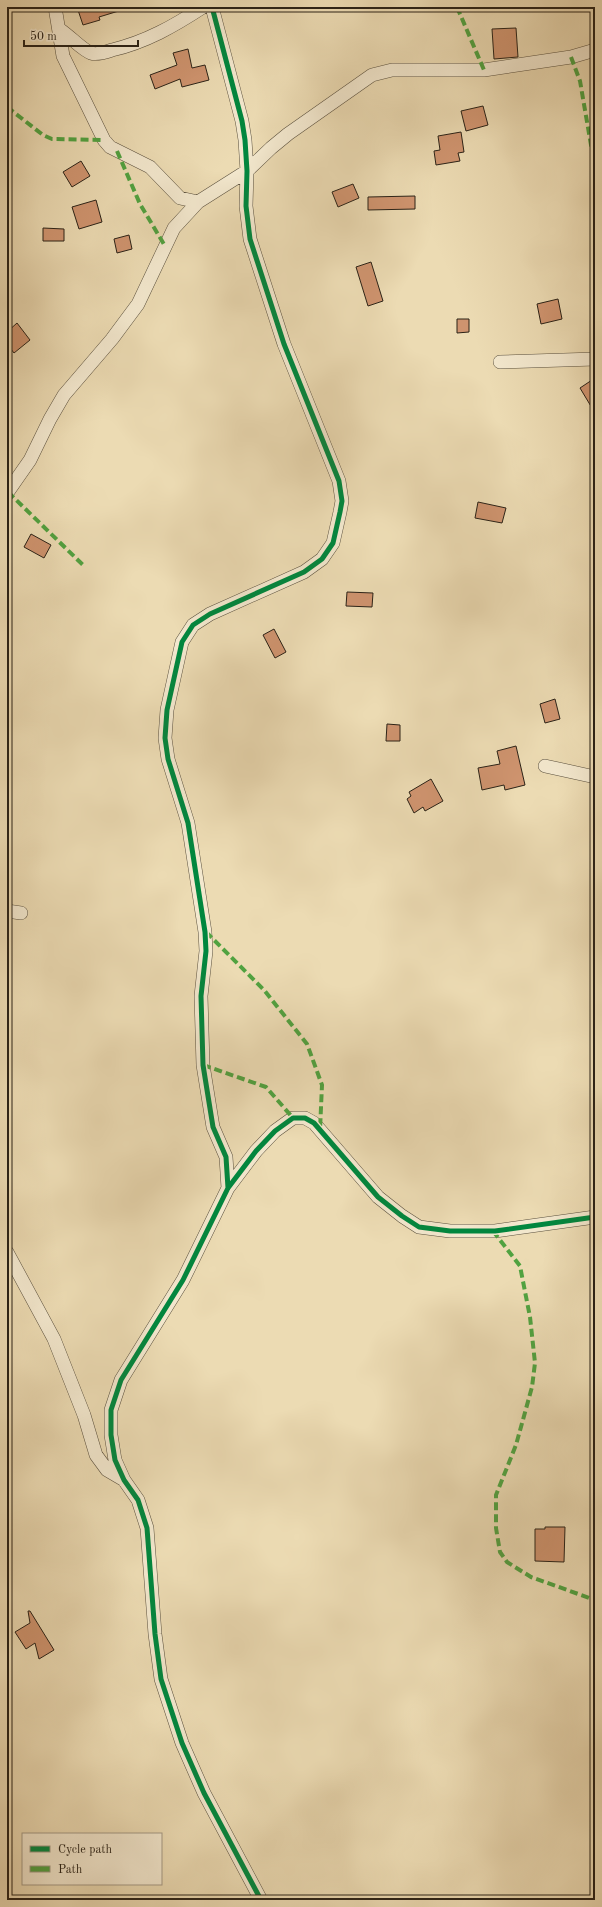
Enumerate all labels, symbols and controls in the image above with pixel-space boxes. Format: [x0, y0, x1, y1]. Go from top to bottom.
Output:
scale bar [24, 22, 138, 48]
text: 50 m [30, 30, 57, 43]
legend [22, 1833, 162, 1885]
text: Cycle path [58, 1844, 113, 1856]
text: Path [58, 1864, 83, 1876]

